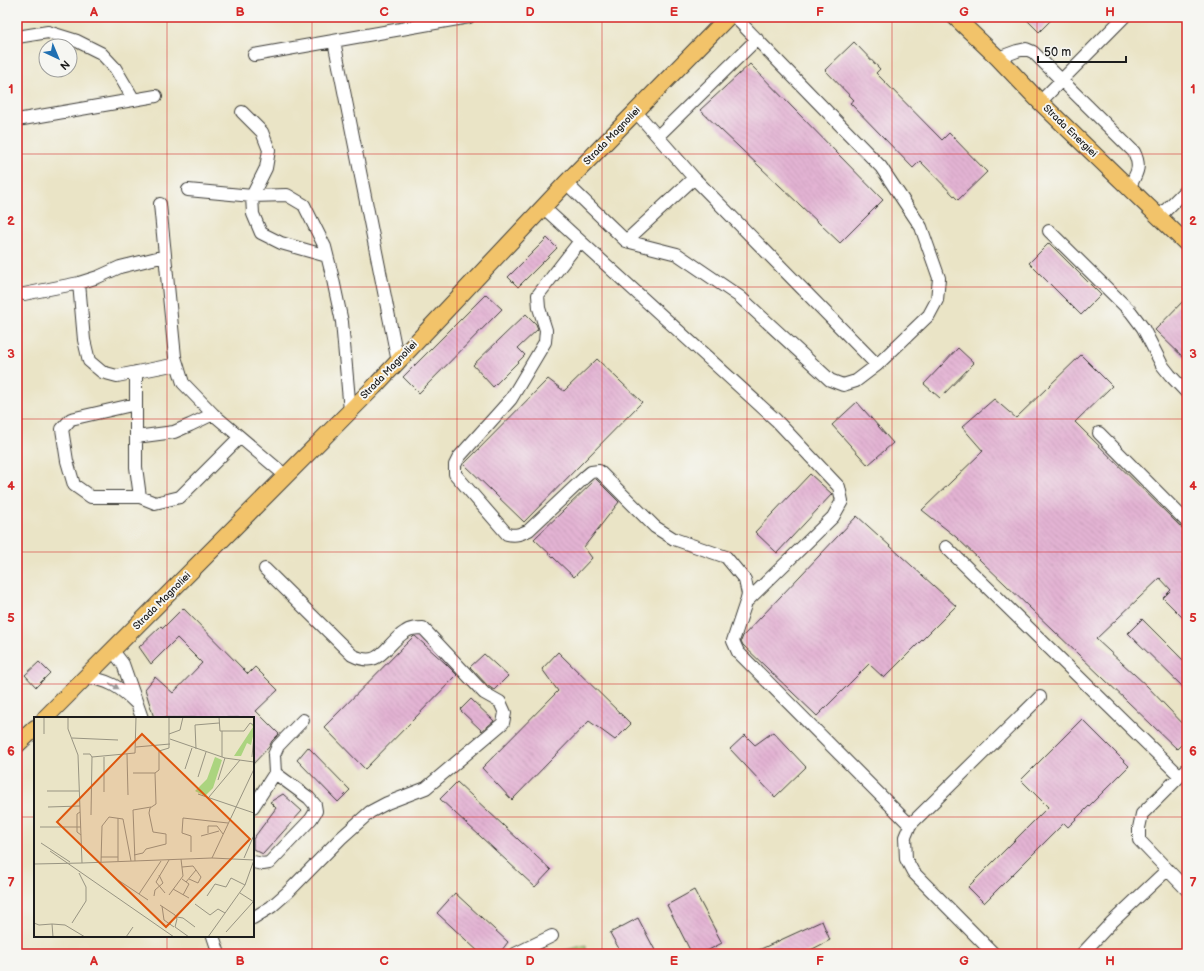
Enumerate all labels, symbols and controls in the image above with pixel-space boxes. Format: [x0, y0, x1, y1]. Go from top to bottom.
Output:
text: A [89, 4, 98, 20]
text: B [235, 4, 245, 20]
text: C [379, 4, 389, 20]
text: D [525, 4, 535, 20]
text: E [670, 4, 679, 20]
text: F [816, 4, 824, 20]
text: G [959, 4, 969, 20]
text: H [1105, 4, 1115, 20]
north arrow [38, 38, 78, 78]
scale bar [1038, 38, 1126, 64]
text: 50 m [1044, 45, 1071, 60]
text: N [57, 57, 72, 72]
text: 1 [8, 81, 14, 97]
text: 1 [1190, 81, 1196, 97]
street label: Strada Energiei [1041, 102, 1099, 160]
street label: Strada Magnoliei [581, 104, 643, 168]
text: 2 [7, 213, 15, 229]
text: 2 [1189, 213, 1197, 229]
street label: Strada Magnoliei [358, 338, 420, 402]
text: 3 [7, 346, 15, 362]
text: 3 [1189, 346, 1197, 362]
text: 4 [7, 478, 15, 494]
text: 4 [1189, 478, 1197, 494]
street label: Strada Magnoliei [131, 570, 193, 632]
text: 5 [7, 610, 15, 626]
text: 5 [1189, 610, 1197, 626]
one-way arrow [108, 682, 120, 689]
inset map [34, 717, 254, 937]
text: 6 [7, 743, 15, 759]
text: 6 [1189, 743, 1197, 759]
text: 7 [7, 875, 15, 891]
text: 7 [1189, 875, 1197, 891]
text: A [89, 953, 98, 969]
text: B [235, 953, 245, 969]
text: C [379, 953, 389, 969]
text: D [525, 953, 535, 969]
text: E [670, 953, 679, 969]
text: F [816, 953, 824, 969]
text: G [959, 953, 969, 969]
text: H [1105, 953, 1115, 969]

